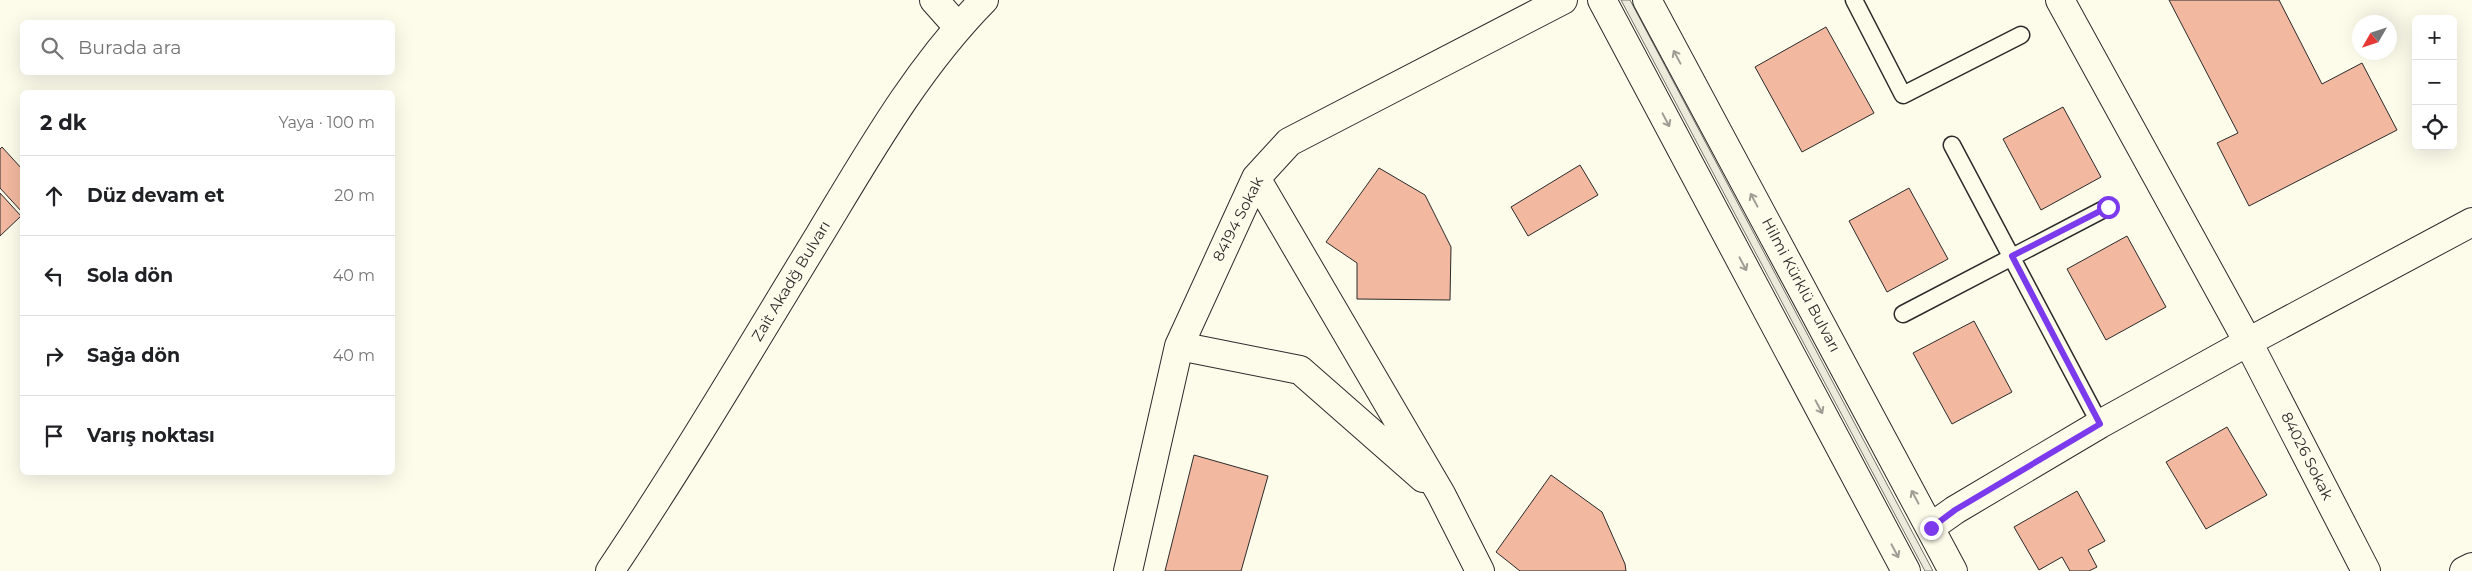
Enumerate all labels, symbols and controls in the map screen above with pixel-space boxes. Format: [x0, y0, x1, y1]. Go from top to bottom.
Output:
north arrow [2352, 15, 2397, 60]
map controls [2412, 15, 2457, 150]
button: + [2412, 15, 2457, 60]
search box [20, 20, 395, 75]
icon: search [38, 34, 66, 62]
text: Burada ara [78, 36, 182, 59]
one-way arrow [1672, 50, 1682, 64]
button: − [2412, 60, 2457, 105]
button: locate [2412, 105, 2457, 150]
text: 2 dk [40, 110, 87, 135]
text: Yaya · 100 m [278, 113, 375, 132]
one-way arrow [1661, 113, 1671, 128]
street label: 84194 Sokak [1208, 173, 1267, 264]
icon: ahead [40, 182, 68, 210]
text: Düz devam et [87, 184, 225, 207]
text: 20 m [334, 186, 375, 205]
one-way arrow [1749, 193, 1759, 207]
route start [2097, 196, 2120, 219]
street label: Hilmi Kürklü Bulvarı [1758, 214, 1845, 355]
street label: Zait Akadğ Bulvarı [747, 217, 834, 345]
one-way arrow [1738, 256, 1748, 271]
icon: left [40, 262, 68, 290]
text: Sola dön [87, 264, 173, 287]
text: 40 m [333, 266, 375, 285]
icon: right [40, 342, 68, 370]
text: Sağa dön [87, 344, 180, 367]
text: 40 m [333, 346, 375, 365]
one-way arrow [1815, 399, 1824, 414]
street label: 84026 Sokak [2277, 409, 2338, 503]
icon: arrive [40, 422, 68, 450]
text: Varış noktası [87, 424, 215, 447]
one-way arrow [1909, 490, 1919, 504]
route end [1920, 517, 1943, 540]
one-way arrow [1891, 543, 1901, 557]

